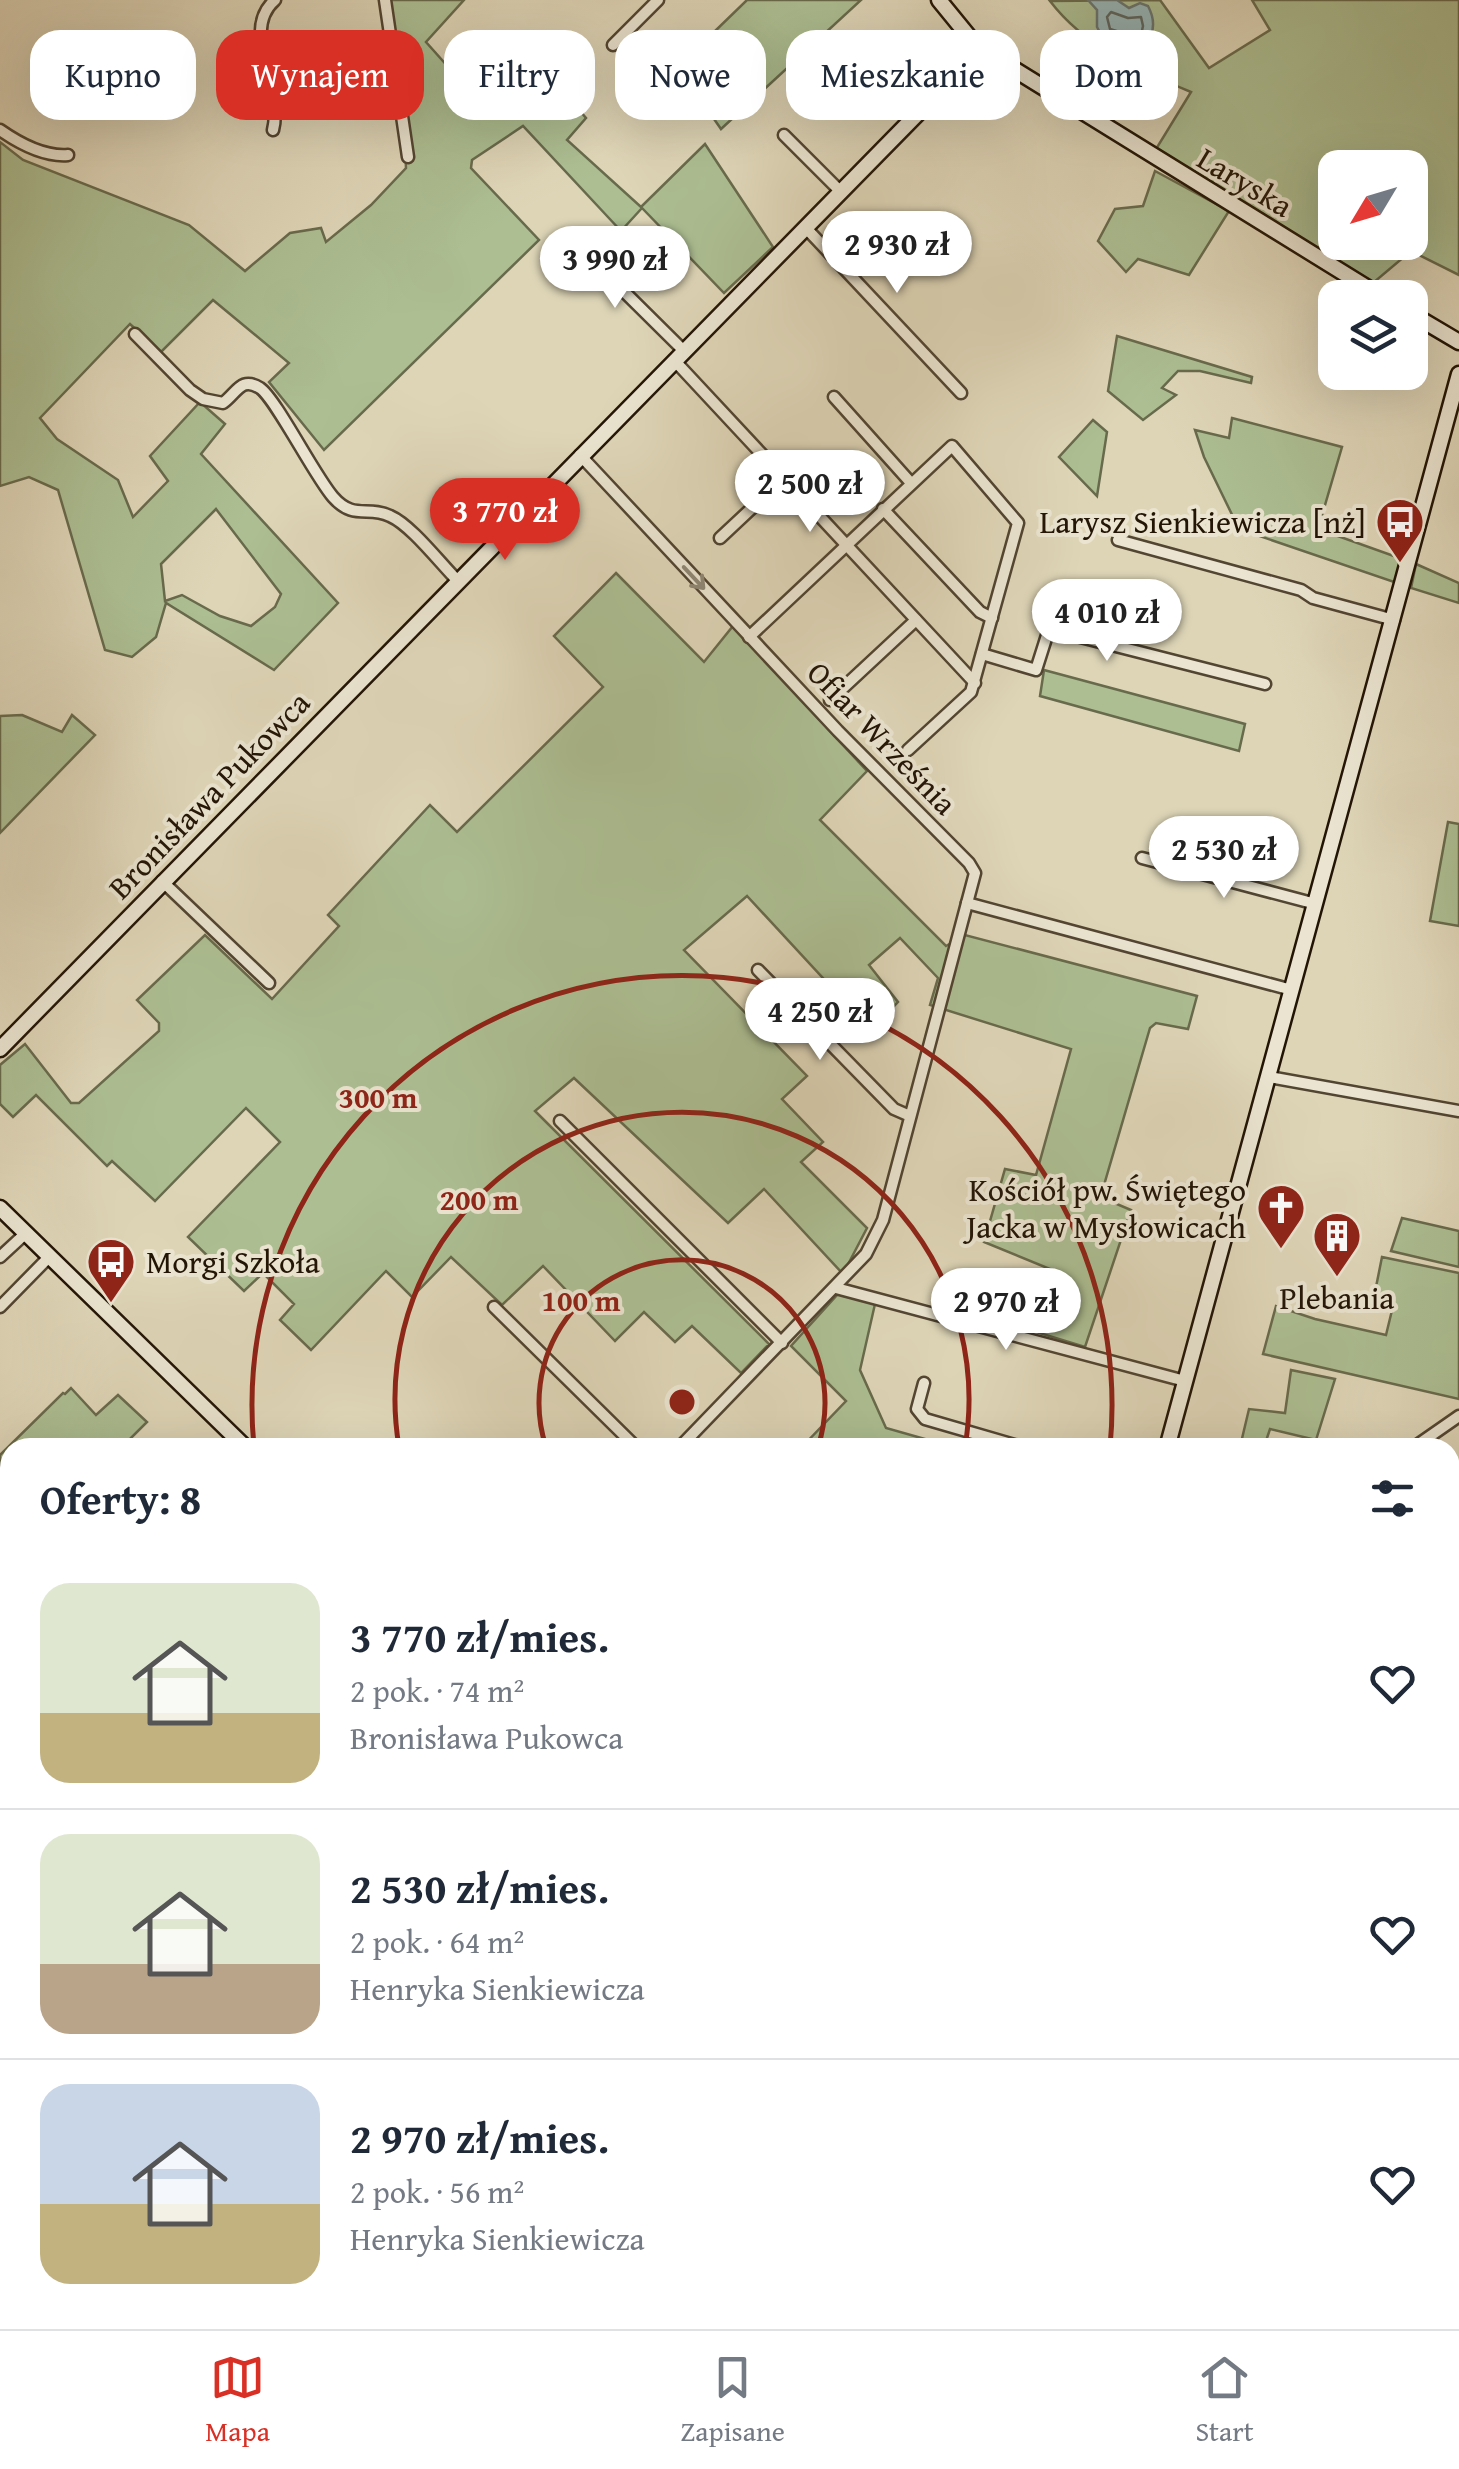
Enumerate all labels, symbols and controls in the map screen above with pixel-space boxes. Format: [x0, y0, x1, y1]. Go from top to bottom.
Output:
chip: Kupno [30, 30, 196, 120]
chip: Wynajem [216, 30, 424, 120]
chip: Filtry [444, 30, 595, 120]
chip: Nowe [615, 30, 766, 120]
chip: Mieszkanie [786, 30, 1020, 120]
chip: Dom [1040, 30, 1178, 120]
street label: Laryska [1189, 135, 1302, 228]
north arrow [1318, 150, 1428, 260]
map controls [1318, 150, 1428, 390]
pin: 2 930 zł [794, 211, 1000, 296]
text: 2 930 zł [844, 220, 950, 267]
pin: 3 990 zł [512, 226, 718, 311]
text: 3 990 zł [562, 235, 668, 282]
button: layers [1318, 280, 1428, 390]
pin: 2 500 zł [707, 450, 913, 535]
text: 2 500 zł [757, 459, 863, 506]
pin: 3 770 zł [402, 478, 608, 563]
text: 3 770 zł [452, 487, 558, 534]
bus stop icon: Larysz Sienkiewicza [nż] [1374, 496, 1426, 564]
place label: Larysz Sienkiewicza [nż] [1040, 498, 1365, 545]
one-way arrow [682, 565, 705, 590]
pin: 4 010 zł [1004, 579, 1210, 664]
text: 4 010 zł [1054, 588, 1160, 635]
street label: Ofiar Września [797, 650, 968, 825]
street label: Bronisława Pukowca [97, 680, 320, 909]
pin: 2 530 zł [1121, 816, 1327, 901]
text: 2 530 zł [1171, 825, 1277, 872]
pin: 4 250 zł [717, 978, 923, 1063]
text: 4 250 zł [767, 987, 873, 1034]
text: 300 m [339, 1075, 418, 1119]
place label: Kościół pw. Świętego Jacka w Mysłowicach [962, 1166, 1246, 1250]
text: 200 m [440, 1177, 519, 1221]
church icon: Kościół pw. Świętego Jacka w Mysłowicach [1255, 1182, 1307, 1250]
building icon: Plebania [1311, 1210, 1363, 1278]
bus stop icon: Morgi Szkoła [85, 1236, 137, 1304]
place label: Morgi Szkoła [146, 1238, 320, 1285]
pin: 2 970 zł [903, 1268, 1109, 1353]
place label: Plebania [1280, 1274, 1394, 1321]
text: 2 970 zł [953, 1277, 1059, 1324]
text: 100 m [542, 1278, 621, 1322]
centre of rings [664, 1384, 700, 1420]
text: Oferty: 8 [40, 1468, 201, 1529]
icon: filters [1365, 1471, 1420, 1526]
text: 3 770 zł/mies. [350, 1606, 609, 1667]
icon: home [120, 1623, 240, 1743]
icon: heart [1365, 1656, 1420, 1711]
text: 2 pok. · 74 m² [350, 1667, 524, 1714]
text: Bronisława Pukowca [350, 1714, 623, 1761]
text: 2 530 zł/mies. [350, 1857, 609, 1918]
icon: home [120, 1874, 240, 1994]
icon: heart [1365, 1907, 1420, 1962]
text: 2 pok. · 64 m² [350, 1918, 524, 1965]
text: Henryka Sienkiewicza [350, 1965, 645, 2012]
text: 2 970 zł/mies. [350, 2107, 609, 2168]
icon: home [120, 2124, 240, 2244]
icon: heart [1365, 2157, 1420, 2212]
text: 2 pok. · 56 m² [350, 2168, 524, 2215]
text: Henryka Sienkiewicza [350, 2215, 645, 2262]
tab: Mapa [205, 2350, 270, 2451]
tab: Zapisane [681, 2350, 785, 2451]
tab: Start [1195, 2350, 1254, 2451]

